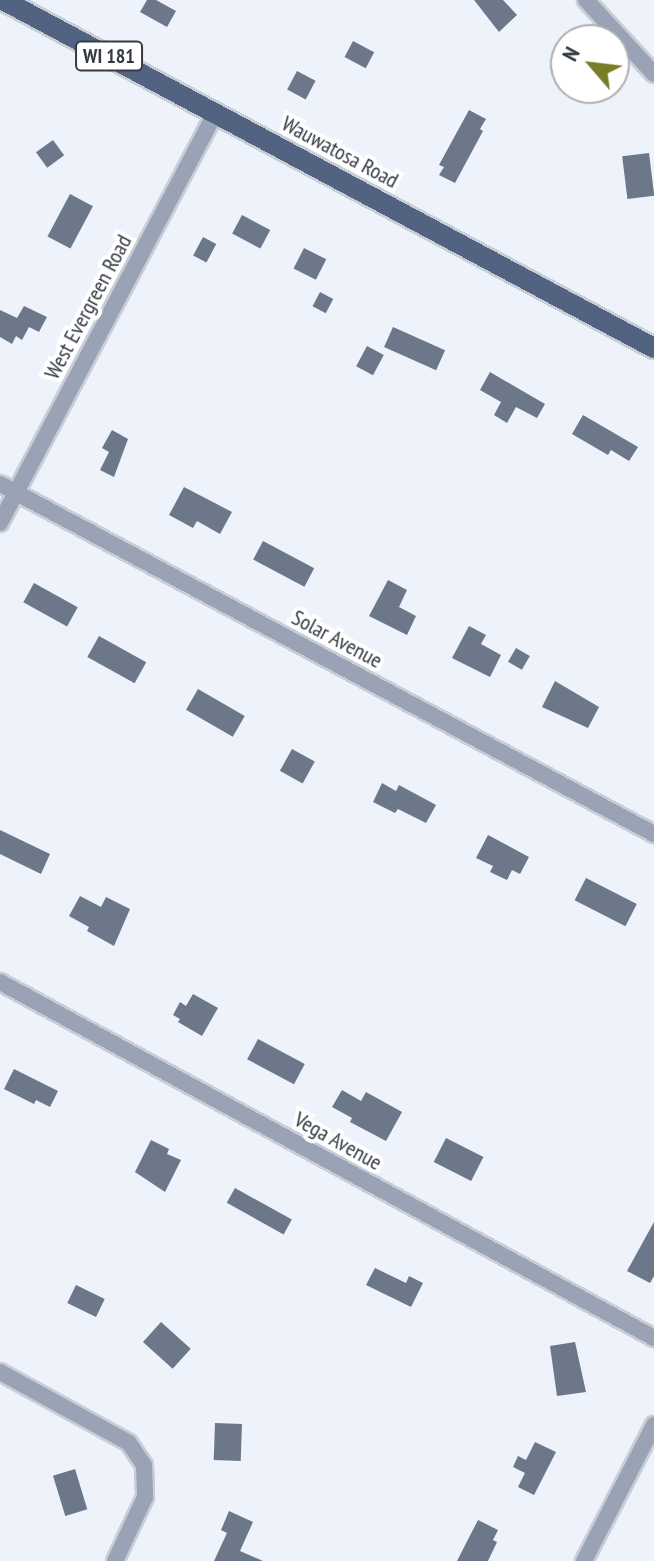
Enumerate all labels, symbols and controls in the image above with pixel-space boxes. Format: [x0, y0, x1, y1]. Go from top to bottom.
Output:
north arrow [550, 24, 630, 104]
road number: WI 181 [75, 40, 143, 72]
text: N [555, 42, 586, 66]
street label: Wauwatosa Road [277, 110, 403, 194]
street label: West Evergreen Road [39, 230, 137, 384]
street label: Solar Avenue [287, 604, 387, 674]
street label: Vega Avenue [289, 1106, 387, 1176]

